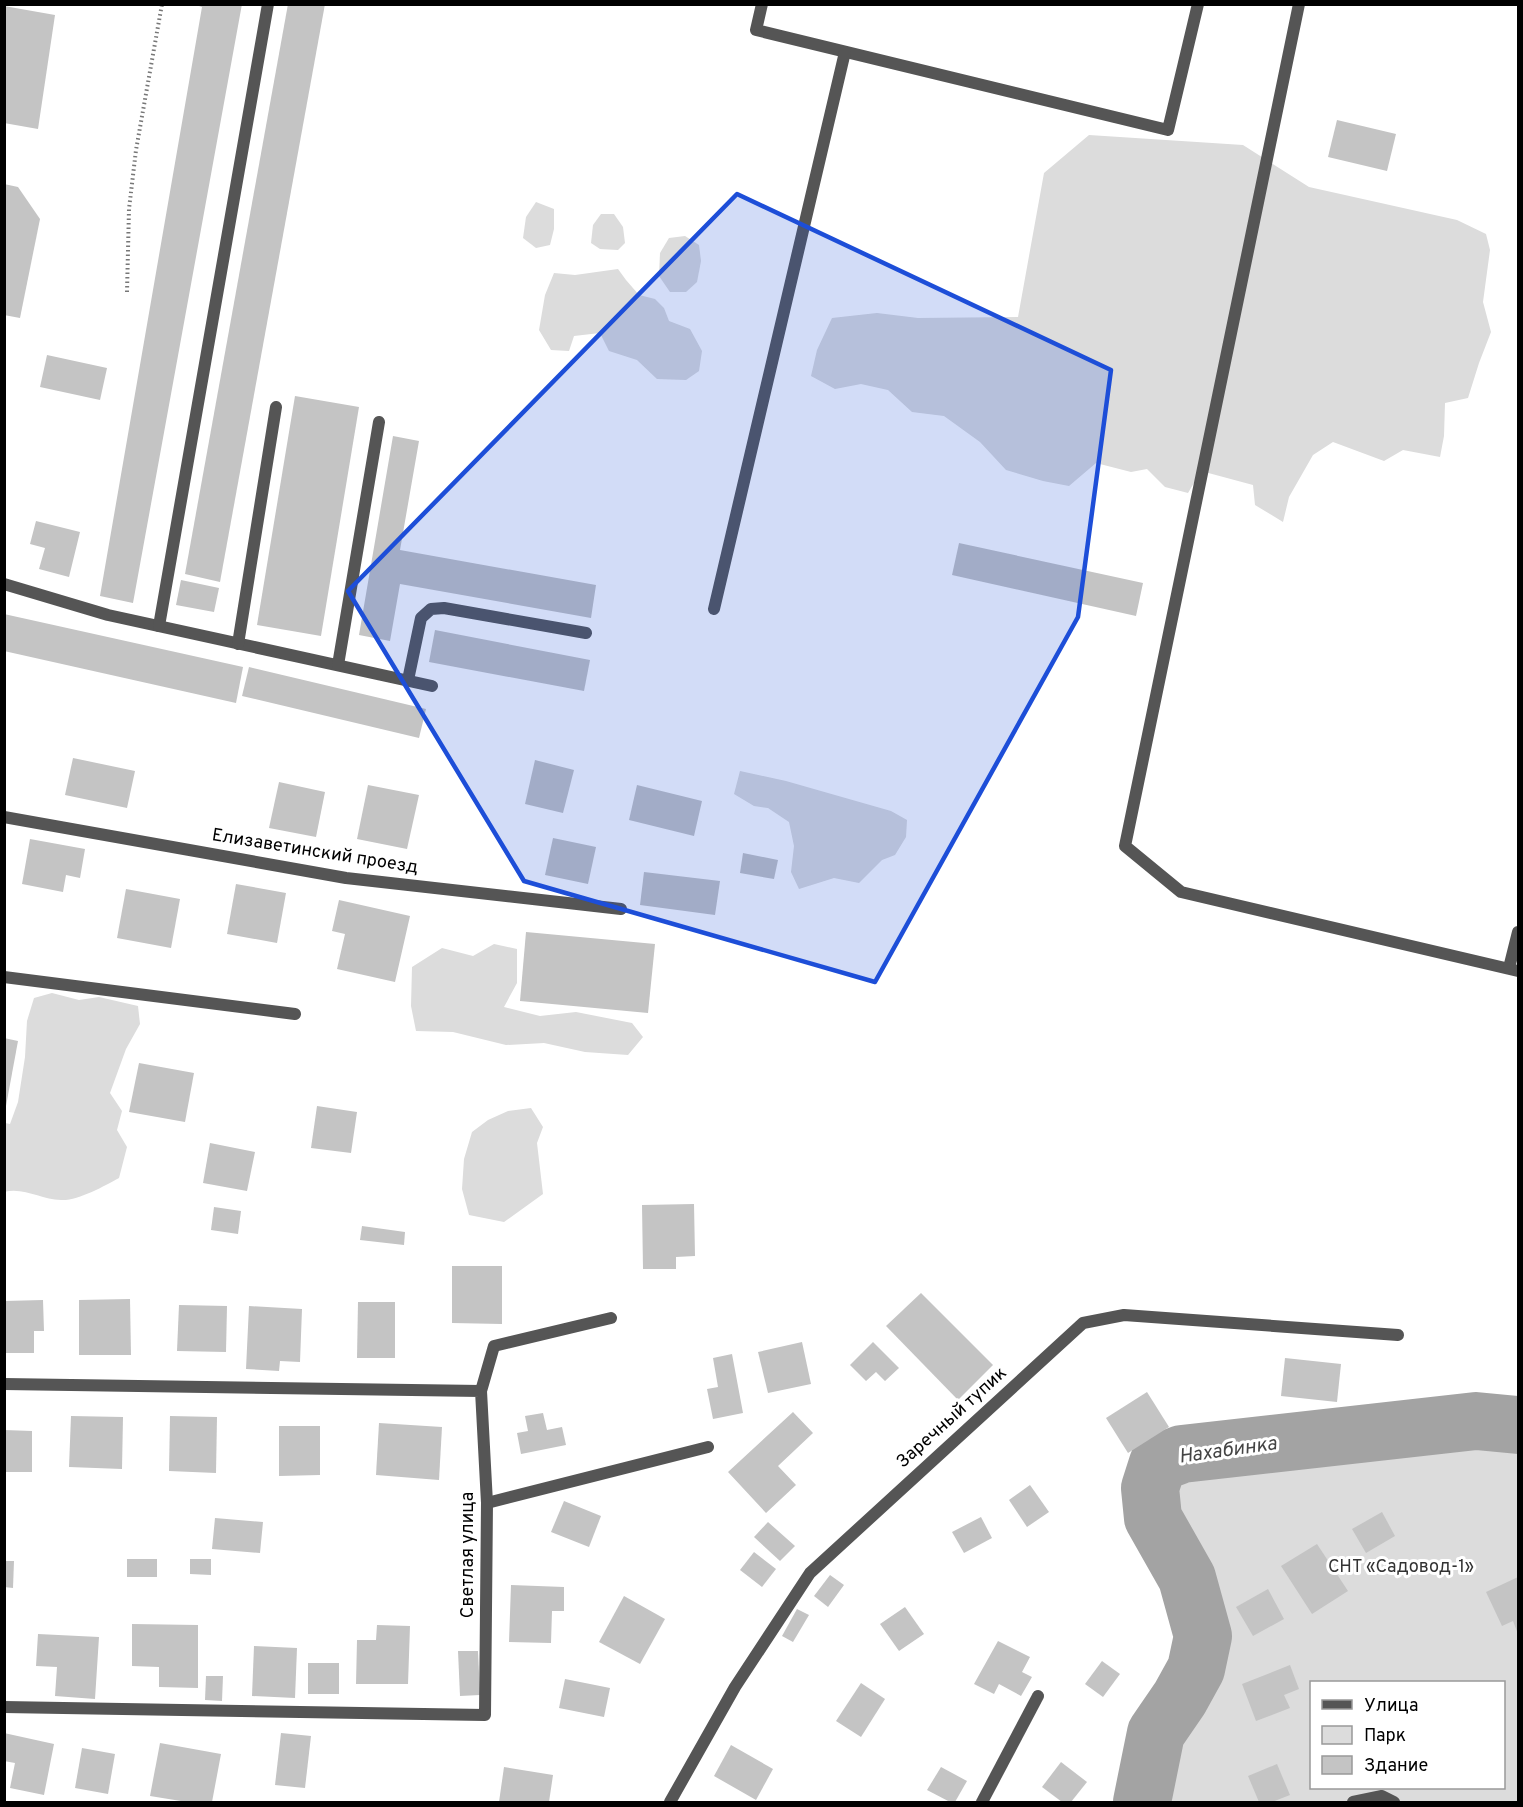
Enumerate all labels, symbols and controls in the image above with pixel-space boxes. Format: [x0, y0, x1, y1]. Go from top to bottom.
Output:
street label: Елизаветинский проезд [210, 824, 420, 880]
street label: Заречный тупик [892, 1362, 1012, 1474]
water label: Нахабинка [1177, 1431, 1279, 1471]
street label: Светлая улица [457, 1492, 480, 1618]
park label: СНТ «Садовод-1» [1328, 1556, 1474, 1579]
legend [1310, 1681, 1505, 1789]
text: Улица [1364, 1695, 1418, 1718]
text: Парк [1364, 1725, 1406, 1748]
text: Здание [1364, 1755, 1428, 1778]

